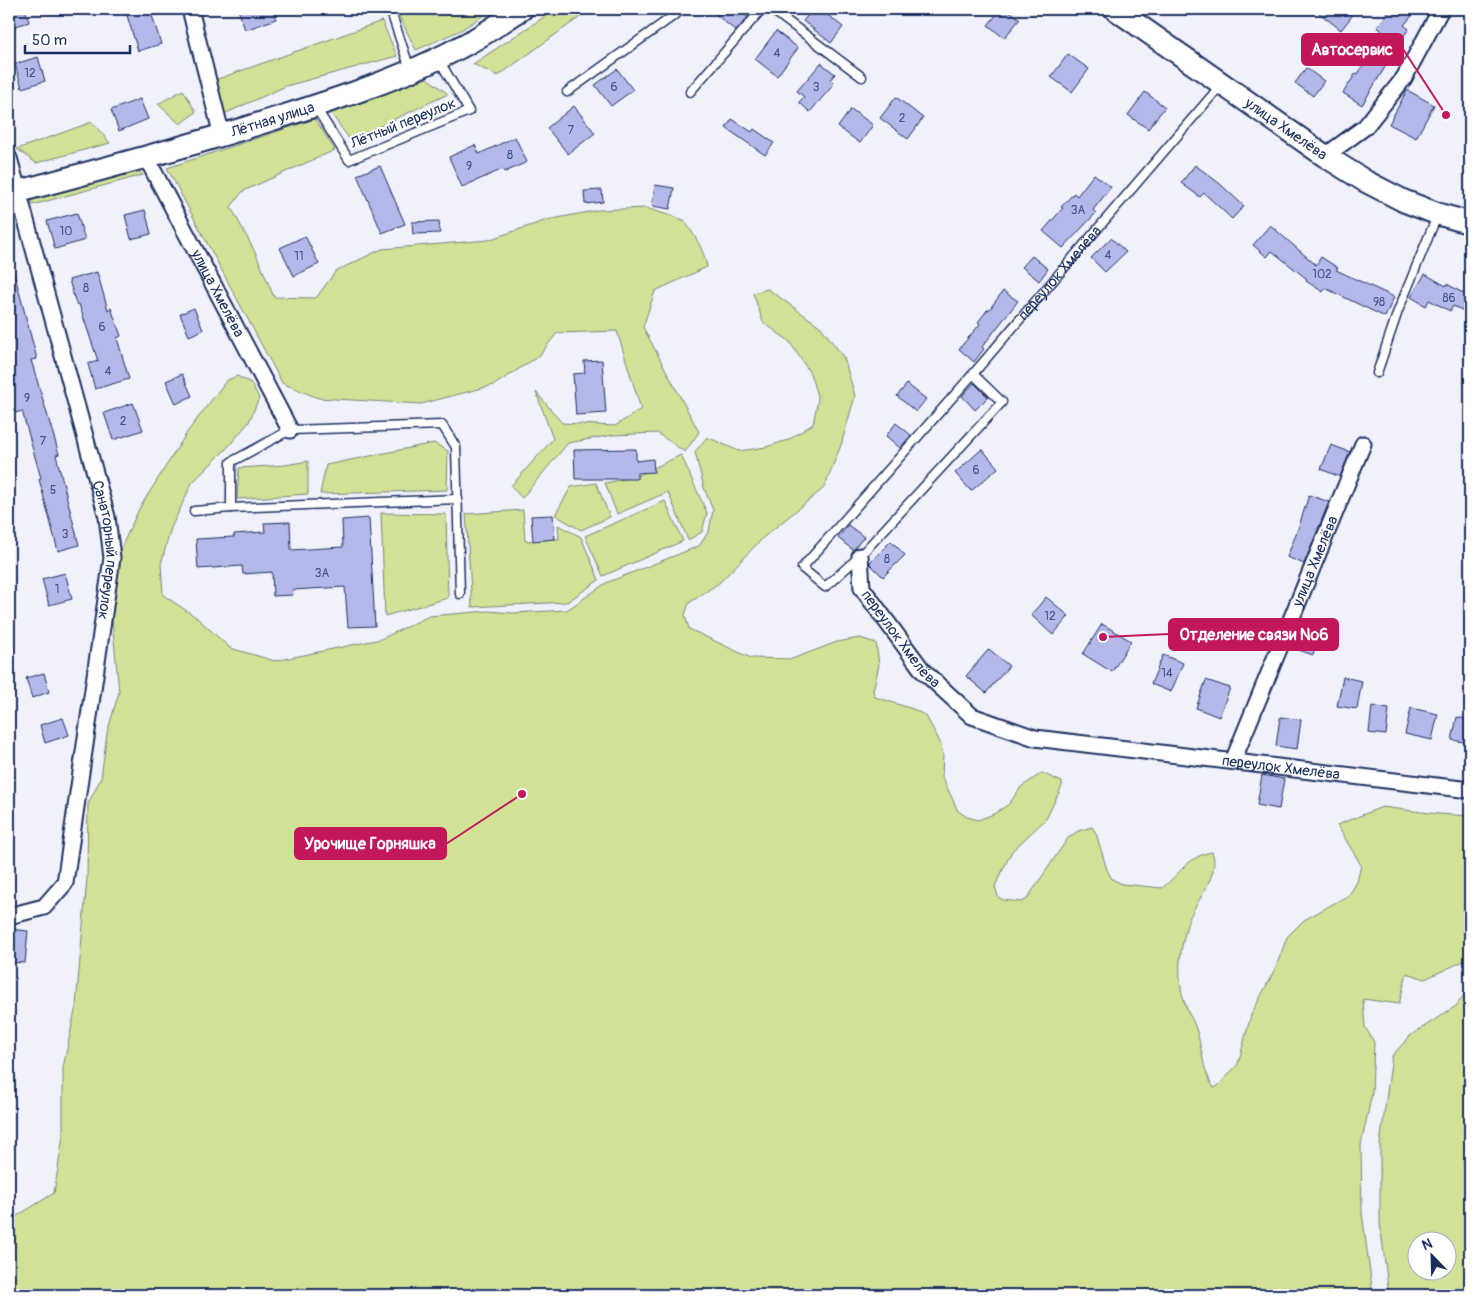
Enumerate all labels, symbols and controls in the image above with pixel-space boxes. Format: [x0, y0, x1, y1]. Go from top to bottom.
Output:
scale bar [25, 22, 130, 54]
text: 50 m [32, 31, 67, 50]
callout: Автосервис [1302, 34, 1403, 65]
text: Автосервис [1311, 40, 1393, 60]
house number: 4 [774, 46, 781, 61]
house number: 12 [24, 66, 36, 81]
house number: 6 [611, 80, 618, 95]
house number: 3 [813, 80, 820, 95]
street label: улица Хмелёва [1240, 93, 1331, 165]
street label: Лётный переулок [347, 94, 459, 154]
street label: Лётная улица [228, 98, 317, 142]
house number: 2 [899, 111, 906, 126]
house number: 7 [568, 123, 575, 138]
house number: 8 [507, 148, 513, 163]
house number: 9 [466, 159, 472, 174]
house number: 3А [1071, 203, 1085, 218]
street label: переулок Хмелёва [1014, 222, 1106, 325]
house number: 10 [60, 224, 72, 239]
street label: улица Хмелёва [186, 246, 248, 341]
house number: 4 [1105, 248, 1112, 263]
house number: 11 [294, 249, 304, 264]
house number: 102 [1312, 267, 1332, 282]
house number: 8 [83, 281, 89, 296]
house number: 86 [1442, 291, 1456, 306]
house number: 98 [1373, 295, 1385, 310]
house number: 6 [99, 320, 106, 335]
house number: 4 [105, 364, 112, 379]
house number: 9 [24, 391, 30, 406]
house number: 2 [120, 414, 127, 429]
house number: 7 [40, 434, 47, 449]
house number: 6 [973, 463, 980, 478]
street label: Санаторный переулок [87, 478, 121, 621]
house number: 5 [50, 483, 56, 498]
street label: улица Хмелёва [1288, 513, 1342, 610]
house number: 3 [62, 527, 69, 542]
house number: 8 [884, 552, 890, 567]
house number: 3А [315, 566, 329, 581]
house number: 1 [55, 582, 59, 597]
street label: переулок Хмелёва [857, 586, 944, 692]
house number: 12 [1044, 609, 1056, 624]
callout: Отделение связи №6 [1169, 619, 1338, 650]
text: Отделение связи №6 [1180, 625, 1328, 645]
house number: 14 [1161, 666, 1173, 681]
street label: переулок Хмелёва [1221, 751, 1341, 784]
callout: Урочище Горняшка [295, 828, 446, 859]
text: Урочище Горняшка [304, 834, 436, 854]
north arrow [1406, 1232, 1456, 1282]
text: N [1419, 1235, 1435, 1254]

